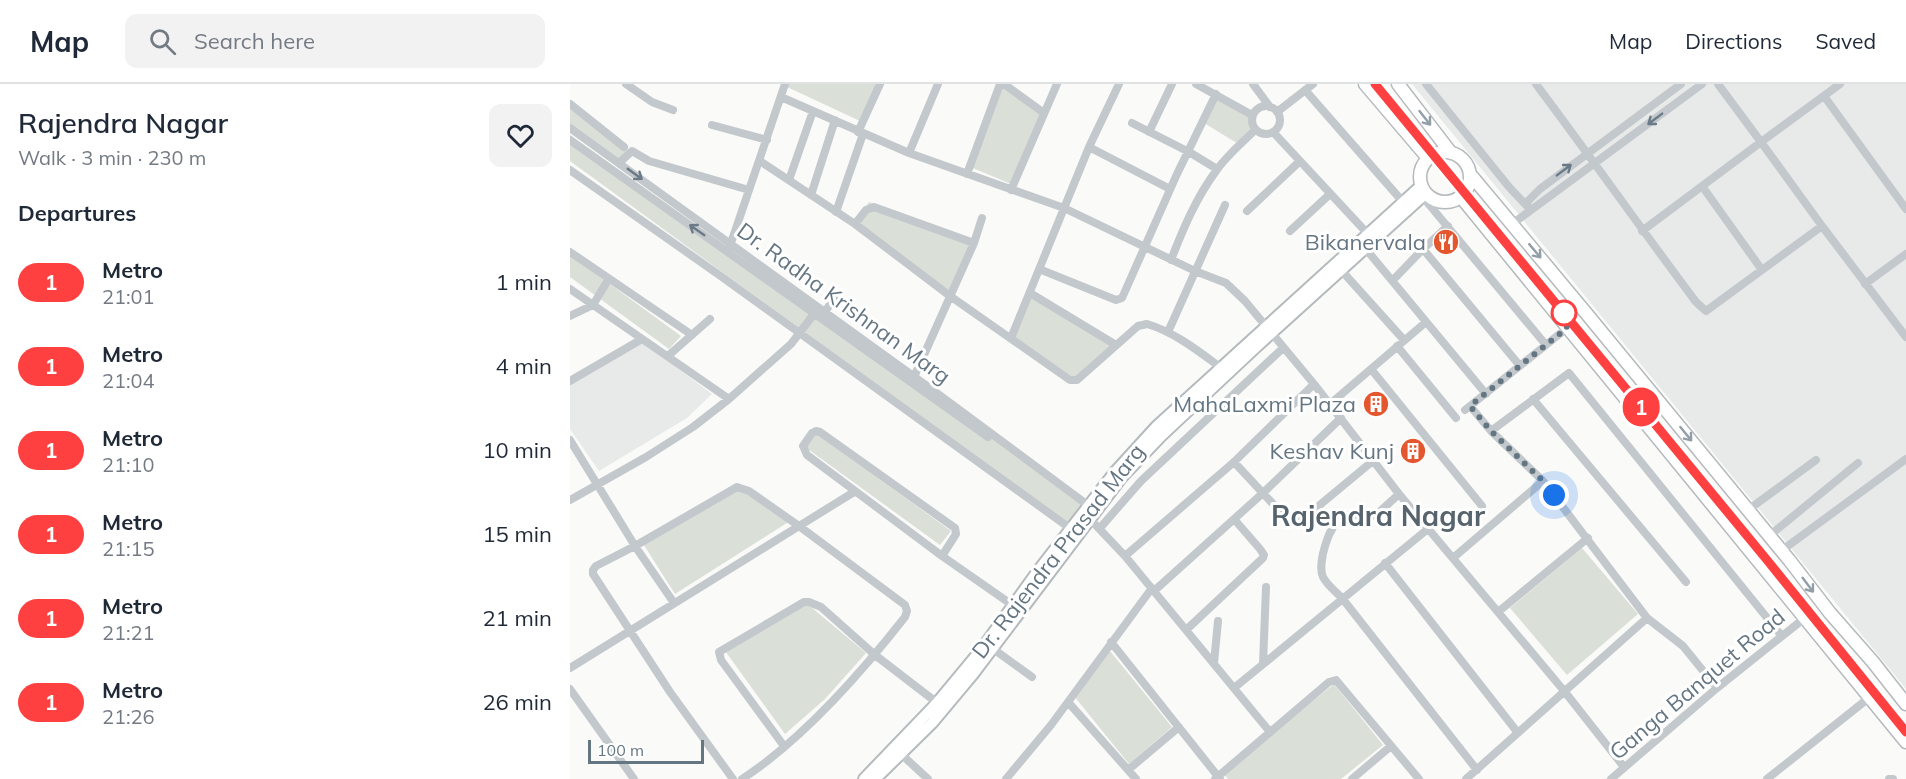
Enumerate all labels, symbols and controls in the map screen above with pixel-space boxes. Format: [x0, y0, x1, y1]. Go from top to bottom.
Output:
search box [125, 14, 545, 68]
text: Map [30, 24, 89, 59]
icon: search [146, 25, 179, 58]
text: Search here [194, 27, 315, 55]
text: Map [1609, 28, 1652, 54]
text: Directions [1685, 28, 1782, 54]
text: Saved [1815, 28, 1876, 54]
button: heart [489, 104, 552, 167]
text: Rajendra Nagar [18, 105, 228, 140]
one-way arrow [1418, 110, 1431, 126]
one-way arrow [1648, 113, 1664, 125]
text: Walk · 3 min · 230 m [18, 145, 206, 170]
one-way arrow [1556, 164, 1572, 177]
one-way arrow [626, 168, 642, 180]
text: Departures [18, 199, 136, 227]
street label: Dr. Radha Krishnan Marg [732, 216, 956, 390]
one-way arrow [689, 224, 705, 236]
restaurant icon: Bikanervala [1431, 227, 1461, 257]
place label: Bikanervala [1305, 228, 1426, 256]
one-way arrow [1528, 243, 1541, 259]
text: Metro [102, 256, 163, 284]
text: 1 min [496, 268, 552, 296]
text: 1 [45, 269, 57, 295]
text: 21:01 [102, 284, 155, 309]
unlabelled marker [1551, 300, 1577, 326]
text: Metro [102, 340, 163, 368]
text: 4 min [496, 352, 552, 380]
text: 1 [45, 353, 57, 379]
text: 21:04 [102, 368, 155, 393]
line badge: 1 [1622, 388, 1660, 426]
building icon: MahaLaxmi Plaza [1361, 389, 1391, 419]
place label: MahaLaxmi Plaza [1173, 390, 1356, 418]
text: 1 [1635, 394, 1647, 420]
text: Metro [102, 424, 163, 452]
one-way arrow [1679, 426, 1692, 442]
text: 10 min [482, 436, 552, 464]
building icon: Keshav Kunj [1398, 436, 1428, 466]
text: 1 [45, 437, 57, 463]
place label: Keshav Kunj [1269, 437, 1394, 465]
street label: Dr. Rajendra Prasad Marg [966, 438, 1150, 664]
text: 21:10 [102, 452, 155, 477]
your location [1539, 480, 1569, 510]
district label: Rajendra Nagar [1271, 498, 1485, 533]
text: Metro [102, 508, 163, 536]
text: 15 min [482, 520, 552, 548]
text: 1 [45, 521, 57, 547]
text: 21:15 [102, 536, 155, 561]
one-way arrow [1802, 577, 1815, 593]
text: Metro [102, 592, 163, 620]
street label: Ganga Banquet Road [1603, 602, 1791, 766]
text: 21 min [482, 604, 552, 632]
text: 1 [45, 605, 57, 631]
text: 21:21 [102, 620, 155, 645]
text: Metro [102, 676, 163, 704]
text: 26 min [482, 688, 552, 716]
text: 1 [45, 689, 57, 715]
text: 21:26 [102, 704, 155, 729]
scale bar [588, 737, 704, 764]
text: 100 m [597, 740, 644, 760]

